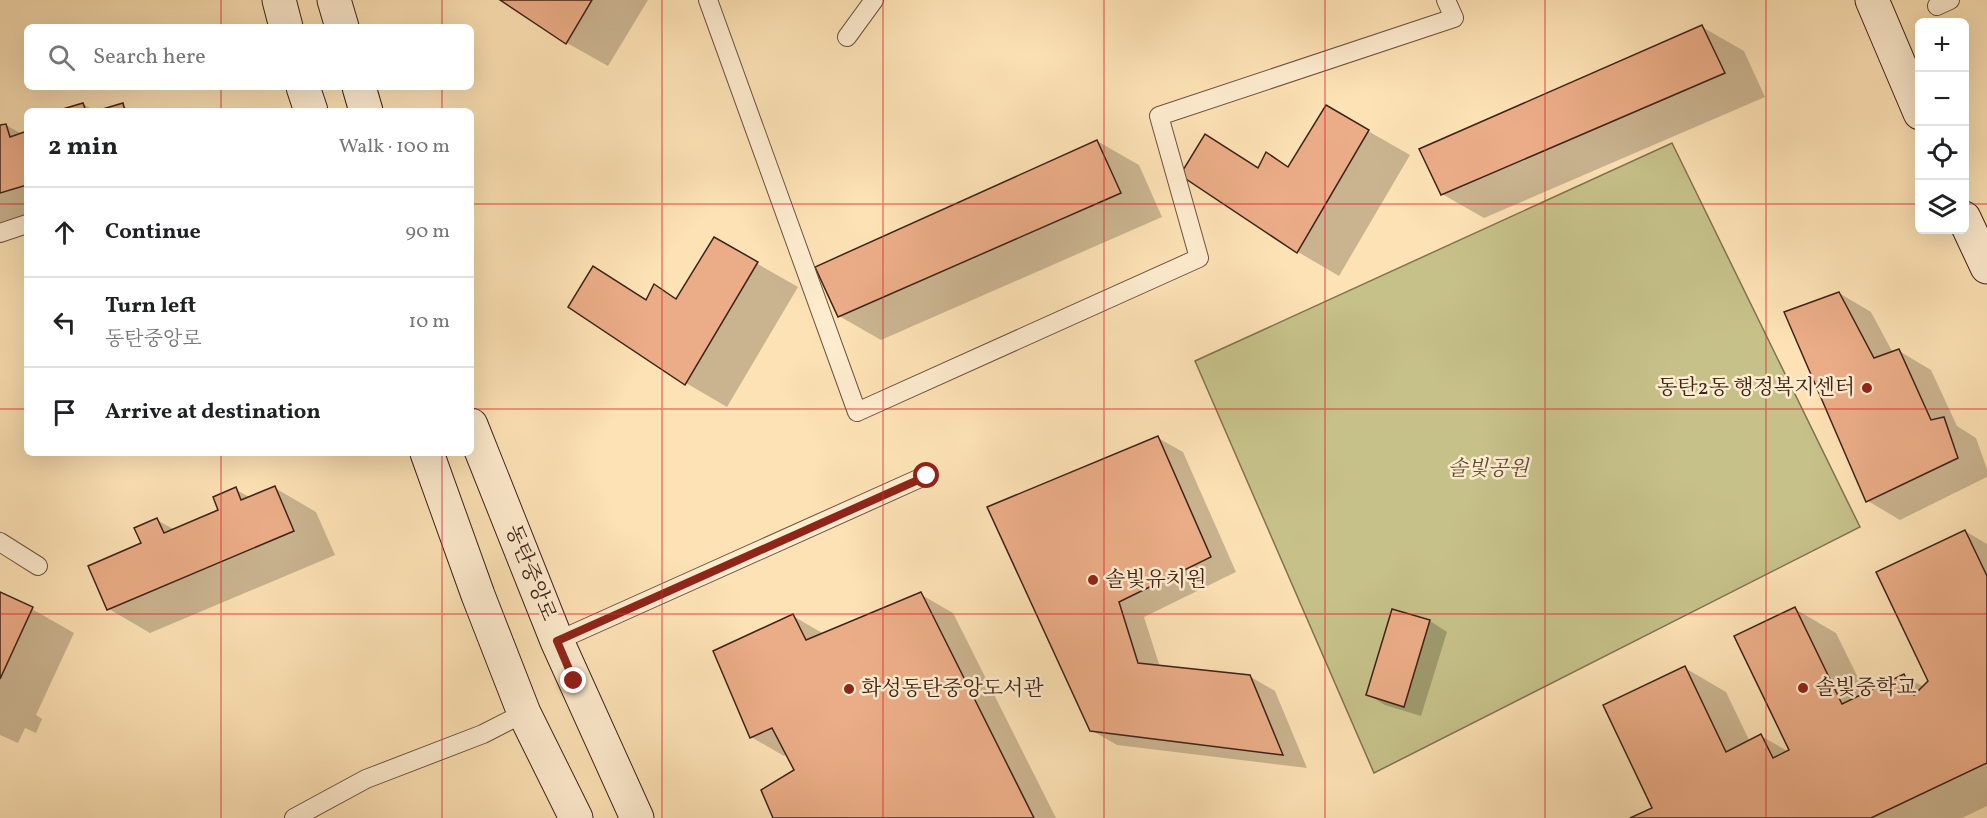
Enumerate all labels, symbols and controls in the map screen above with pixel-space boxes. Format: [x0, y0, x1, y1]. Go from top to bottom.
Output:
map controls [1915, 18, 1969, 234]
button: + [1915, 18, 1969, 72]
search box [24, 24, 474, 90]
icon: search [45, 41, 78, 74]
text: Search here [93, 42, 206, 73]
button: − [1915, 72, 1969, 126]
button: locate [1915, 126, 1969, 180]
text: 2 min [48, 129, 118, 165]
text: Walk · 100 m [339, 133, 450, 161]
button: layers [1915, 180, 1969, 234]
icon: ahead [48, 216, 81, 249]
text: Continue [105, 217, 201, 248]
text: 90 m [406, 218, 450, 246]
text: Turn left [105, 291, 196, 322]
icon: left [48, 306, 81, 339]
text: 10 m [409, 308, 450, 336]
text: 동탄중앙로 [105, 326, 202, 354]
place label: 동탄2동 행정복지센터 [1657, 374, 1855, 403]
marker: 동탄2동 행정복지센터 [1860, 381, 1874, 395]
icon: arrive [48, 396, 81, 429]
text: Arrive at destination [105, 397, 321, 428]
park label: 솔빛공원 [1447, 455, 1530, 484]
route start [913, 462, 939, 488]
street label: 동탄중앙로 [498, 521, 562, 625]
place label: 솔빛유치원 [1105, 566, 1206, 595]
marker: 솔빛유치원 [1086, 573, 1100, 587]
route end [560, 667, 586, 693]
place label: 솔빛중학교 [1815, 674, 1916, 703]
place label: 화성동탄중앙도서관 [861, 675, 1044, 704]
marker: 솔빛중학교 [1796, 681, 1810, 695]
marker: 화성동탄중앙도서관 [842, 682, 856, 696]

